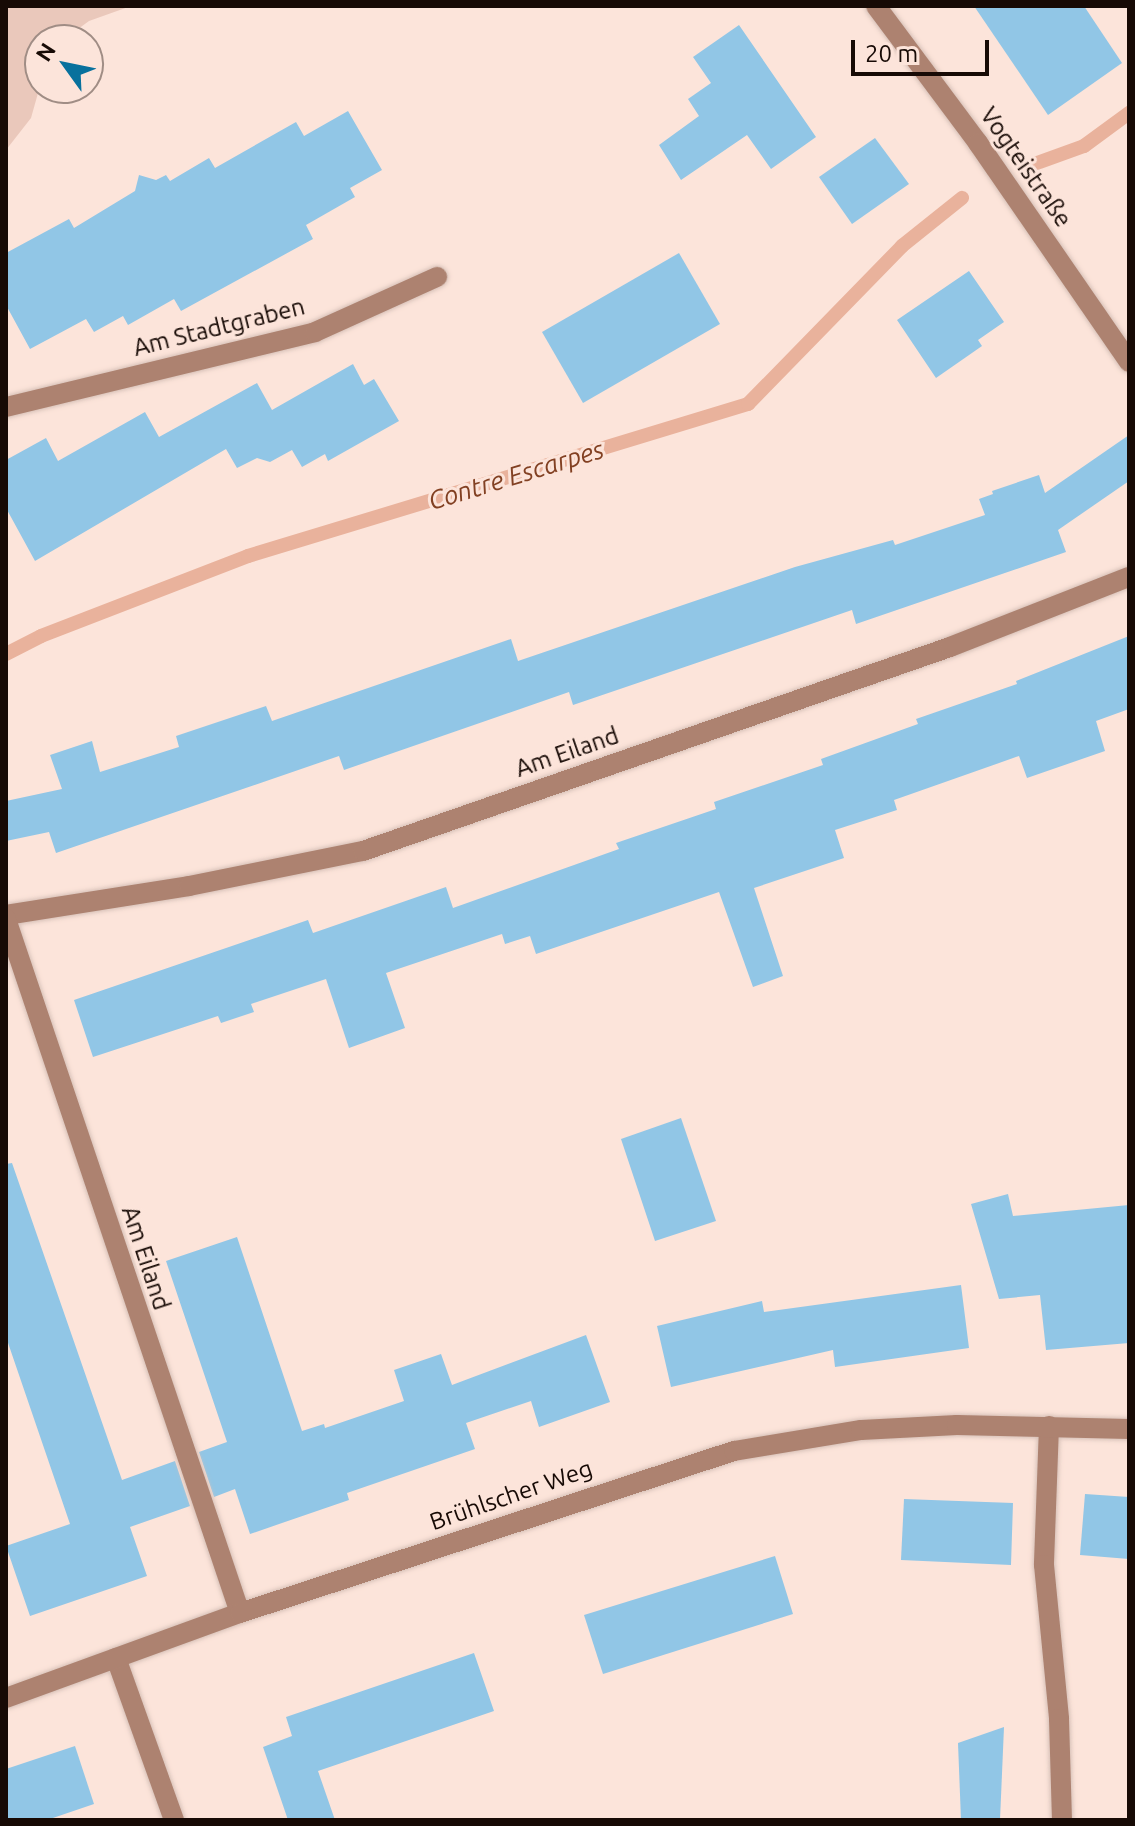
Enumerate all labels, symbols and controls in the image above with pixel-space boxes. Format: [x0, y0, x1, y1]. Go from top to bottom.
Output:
north arrow [24, 24, 104, 104]
scale bar [855, 24, 993, 74]
text: N [30, 38, 60, 65]
text: 20 m [865, 40, 918, 67]
street label: Vogteistraße [974, 102, 1078, 232]
street label: Am Stadtgraben [130, 292, 308, 362]
water label: Contre Escarpes [424, 433, 608, 517]
street label: Am Eiland [511, 721, 623, 783]
street label: Am Eiland [116, 1202, 176, 1314]
street label: Brühlscher Weg [426, 1454, 596, 1536]

